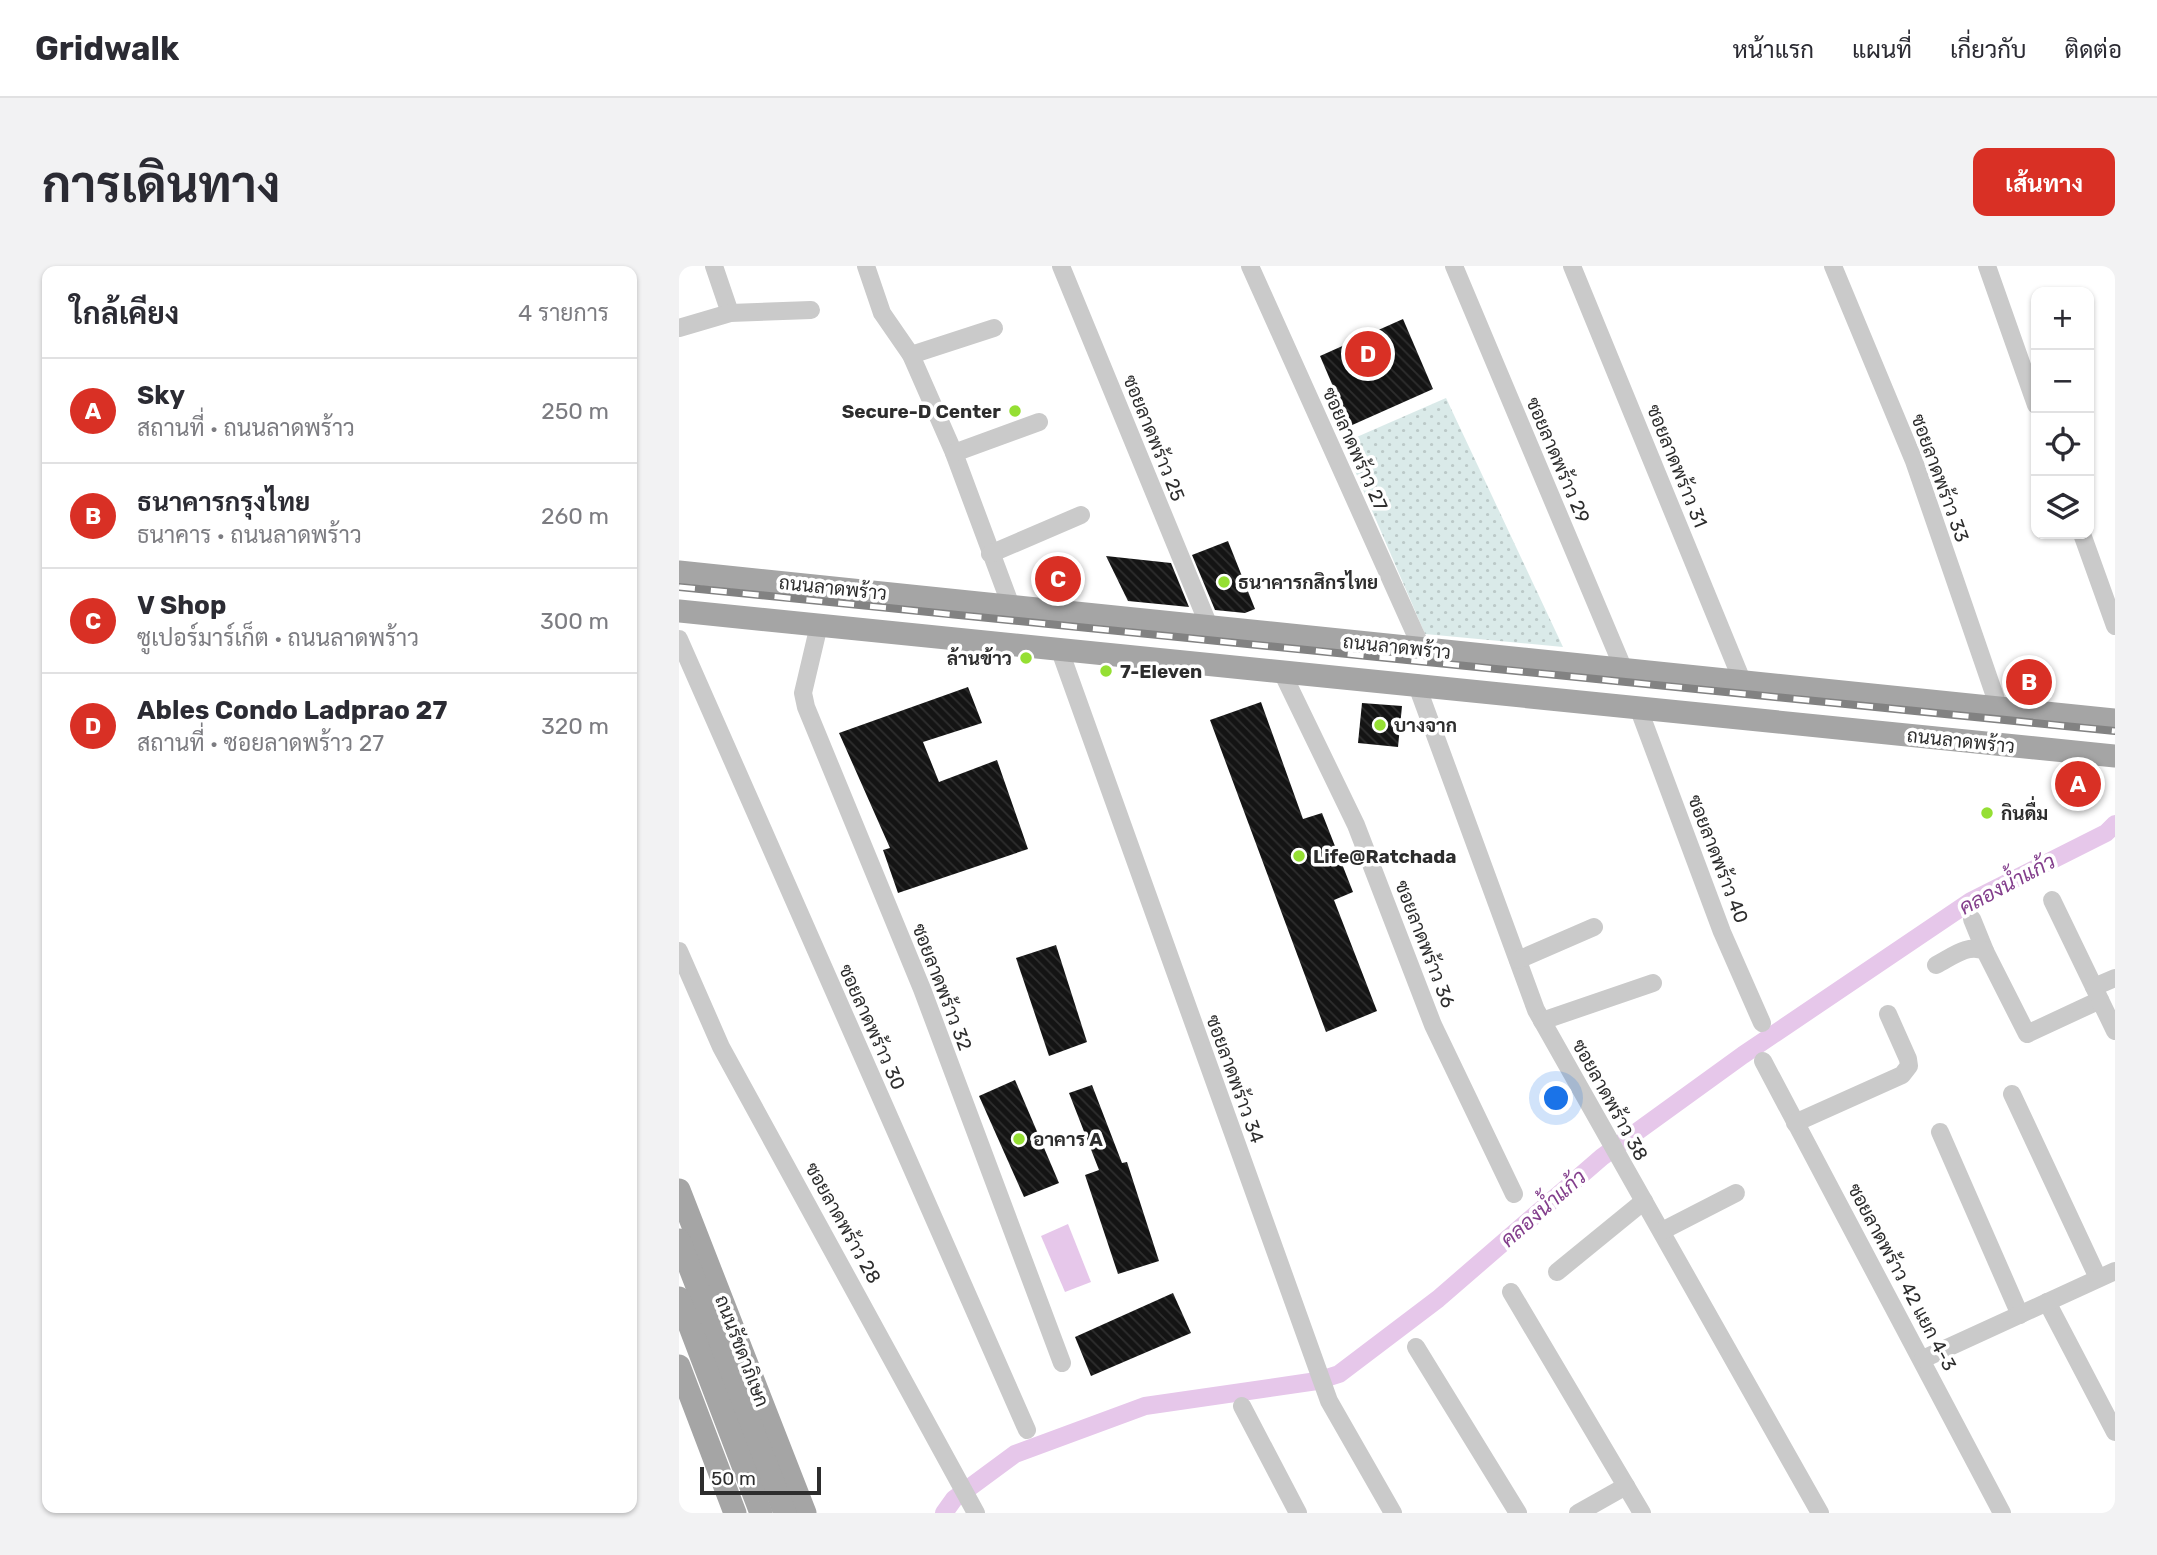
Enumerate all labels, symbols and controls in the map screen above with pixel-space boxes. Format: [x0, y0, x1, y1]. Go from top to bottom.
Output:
text: Gridwalk [35, 29, 179, 68]
text: หน้าแรก [1733, 36, 1814, 64]
text: แผนที่ [1852, 36, 1912, 64]
text: เกี่ยวกับ [1950, 36, 2027, 64]
text: ติดต่อ [2065, 36, 2122, 64]
button: เส้นทาง [1973, 148, 2115, 216]
text: การเดินทาง [42, 156, 280, 214]
map controls [2031, 287, 2094, 539]
button: + [2031, 287, 2094, 350]
text: ใกล้เคียง [70, 296, 179, 332]
text: 4 รายการ [518, 299, 609, 327]
pin: D [1345, 328, 1391, 380]
button: − [2031, 350, 2094, 413]
street label: ซอยลาดพร้าว 25 [1118, 372, 1190, 504]
text: Sky [137, 380, 185, 411]
street label: ซอยลาดพร้าว 27 [1318, 384, 1393, 514]
street label: ซอยลาดพร้าว 29 [1521, 394, 1595, 526]
text: A [85, 397, 101, 425]
text: 250 m [541, 397, 609, 425]
place label: Secure-D Center [842, 400, 1001, 423]
street label: ซอยลาดพร้าว 31 [1642, 401, 1712, 531]
marker: Secure-D Center [1007, 403, 1023, 419]
street label: ซอยลาดพร้าว 33 [1906, 411, 1974, 545]
button: locate [2031, 413, 2094, 476]
text: สถานที่ · ถนนลาดพร้าว [137, 414, 355, 442]
button: layers [2031, 476, 2094, 539]
text: ธนาคารกรุงไทย [137, 487, 310, 518]
text: B [85, 502, 101, 530]
text: 260 m [541, 502, 609, 530]
text: ธนาคาร · ถนนลาดพร้าว [137, 521, 362, 549]
pin: C [1035, 553, 1081, 605]
place label: ธนาคารกสิกรไทย [1238, 570, 1378, 594]
street label: ถนนลาดพร้าว [778, 571, 888, 605]
marker: ธนาคารกสิกรไทย [1216, 574, 1232, 590]
text: V Shop [137, 590, 226, 621]
text: C [85, 607, 101, 635]
text: 300 m [540, 607, 609, 635]
text: ซูเปอร์มาร์เก็ต · ถนนลาดพร้าว [137, 624, 419, 652]
street label: ถนนลาดพร้าว [1342, 630, 1452, 664]
place label: ล้านข้าว [947, 647, 1012, 670]
marker: ล้านข้าว [1018, 650, 1034, 666]
pin: B [2006, 656, 2052, 708]
place label: 7-Eleven [1120, 660, 1202, 683]
marker: 7-Eleven [1098, 663, 1114, 679]
text: Ables Condo Ladprao 27 [137, 695, 447, 726]
text: D [85, 712, 101, 740]
text: 320 m [541, 712, 609, 740]
place label: บางจาก [1394, 714, 1457, 737]
marker: บางจาก [1372, 717, 1388, 733]
street label: ถนนลาดพร้าว [1906, 724, 2016, 758]
text: สถานที่ · ซอยลาดพร้าว 27 [137, 729, 384, 757]
pin: A [2055, 758, 2101, 810]
street label: ซอยลาดพร้าว 40 [1683, 792, 1753, 926]
place label: กินดื่ม [2001, 796, 2048, 825]
marker: กินดื่ม [1979, 805, 1995, 821]
water label: คลองน้ำแก้ว [1952, 844, 2059, 920]
place label: Life@Ratchada [1313, 845, 1457, 868]
marker: Life@Ratchada [1291, 848, 1307, 864]
street label: ซอยลาดพร้าว 36 [1390, 877, 1460, 1011]
street label: ซอยลาดพร้าว 32 [907, 920, 977, 1054]
street label: ซอยลาดพร้าว 30 [834, 961, 910, 1093]
street label: ซอยลาดพร้าว 34 [1201, 1012, 1269, 1147]
street label: ซอยลาดพร้าว 38 [1567, 1035, 1653, 1165]
your location [1539, 1081, 1573, 1115]
place label: อาคาร A [1033, 1128, 1103, 1151]
marker: อาคาร A [1011, 1131, 1027, 1147]
street label: ซอยลาดพร้าว 28 [800, 1158, 886, 1288]
water label: คลองน้ำแก้ว [1492, 1160, 1591, 1252]
street label: ซอยลาดพร้าว 42 แยก 4-3 [1843, 1179, 1961, 1375]
street label: ถนนรัชดาภิเษก [710, 1292, 774, 1410]
scale bar [700, 1464, 821, 1496]
text: 50 m [711, 1467, 756, 1490]

